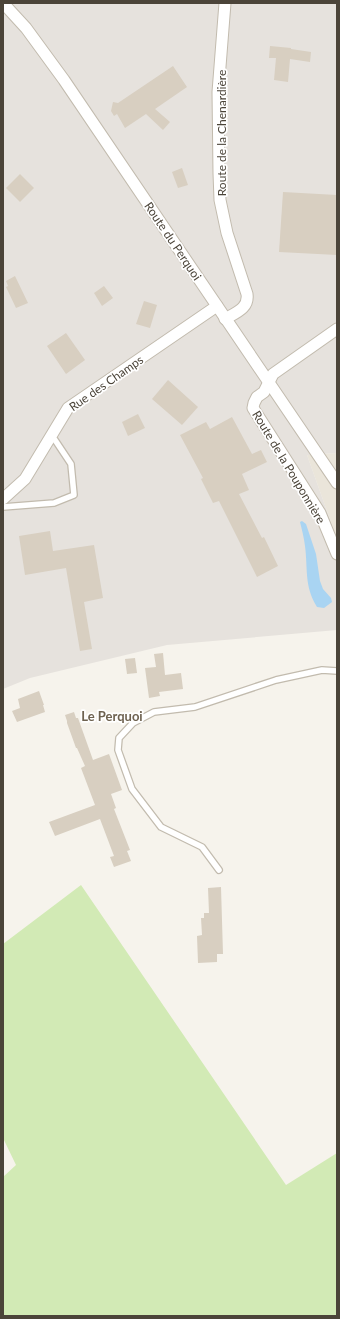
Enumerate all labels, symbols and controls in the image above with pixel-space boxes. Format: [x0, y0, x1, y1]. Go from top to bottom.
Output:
street label: Route de la Chenardière [214, 70, 229, 196]
street label: Route du Perquoi [141, 199, 205, 283]
street label: Rue des Champs [66, 352, 146, 414]
street label: Route de la Pouponnière [249, 408, 329, 526]
district label: Le Perquoi [81, 708, 143, 724]

